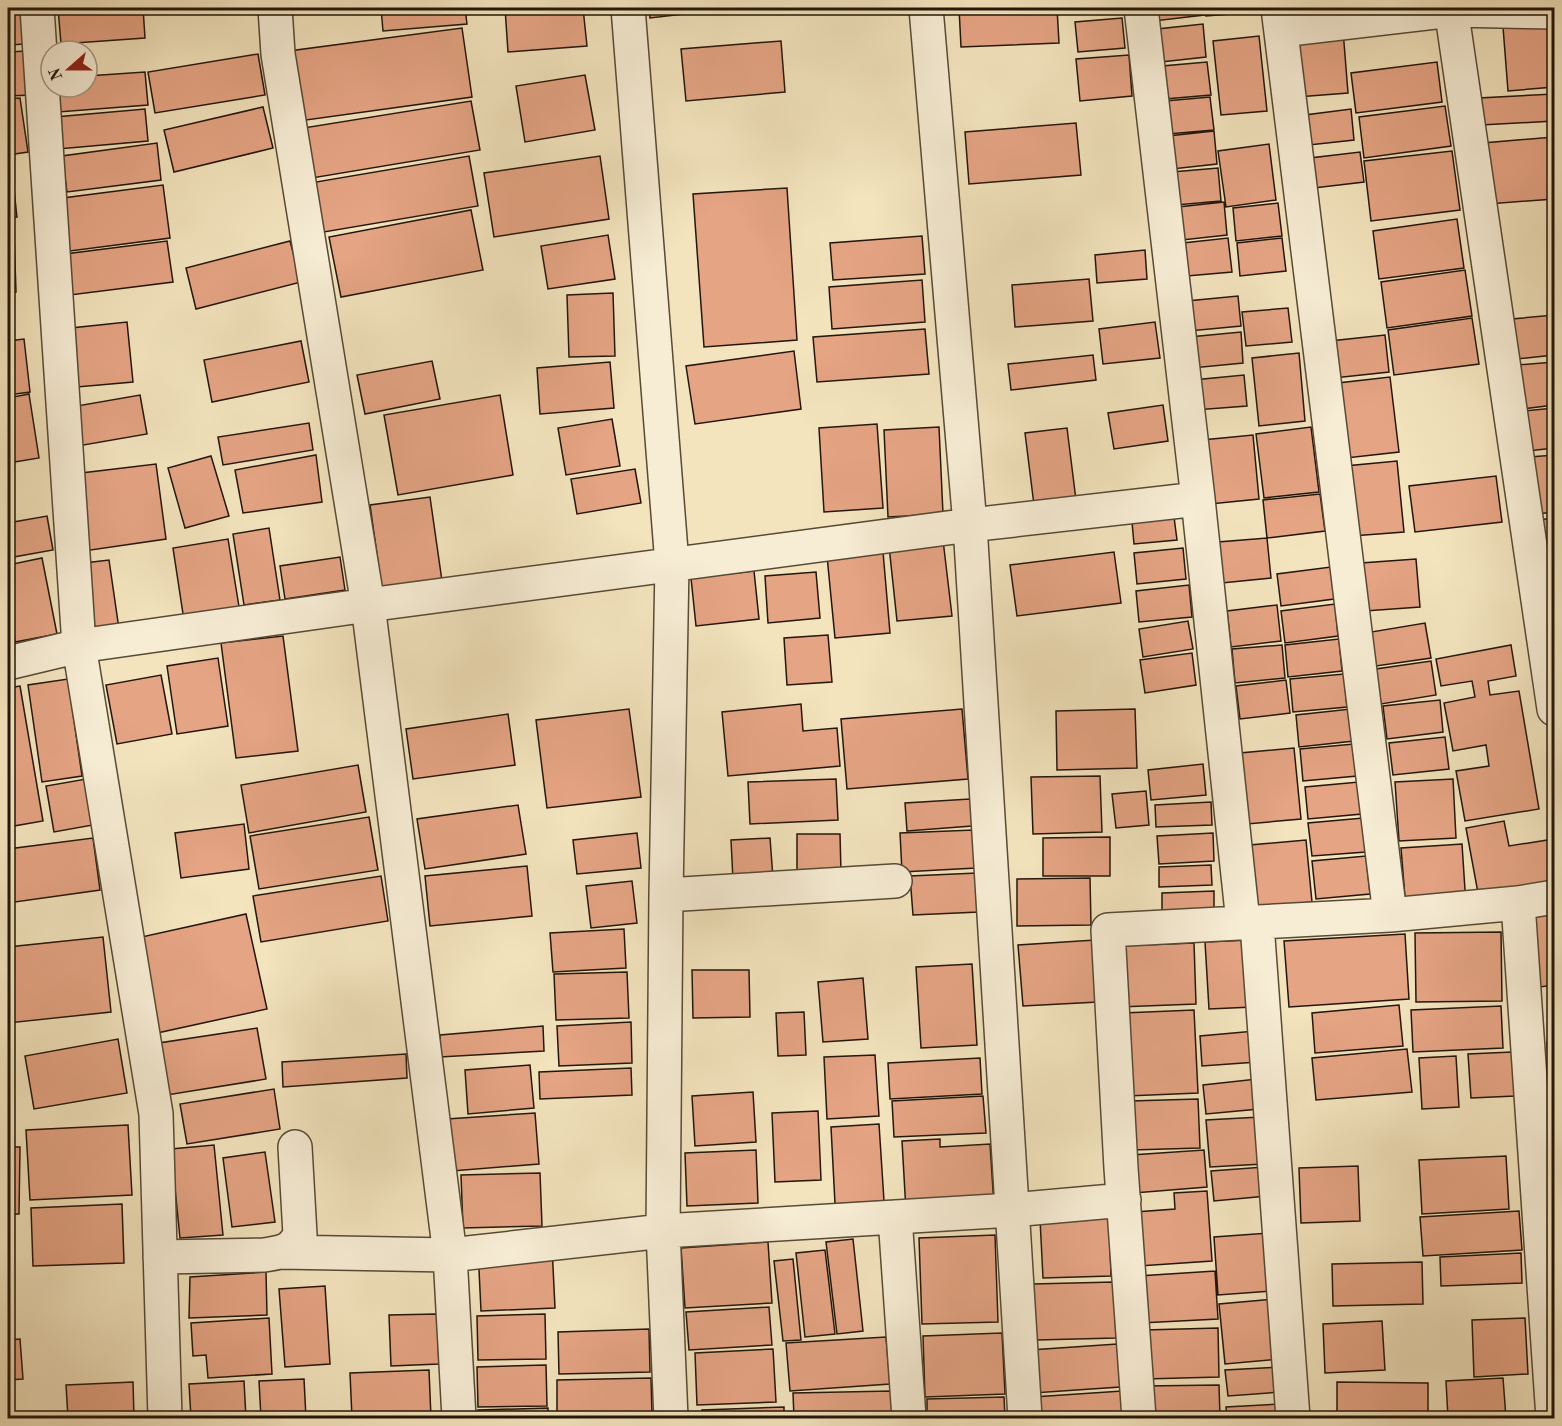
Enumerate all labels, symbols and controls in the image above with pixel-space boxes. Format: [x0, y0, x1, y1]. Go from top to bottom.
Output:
north arrow [39, 39, 99, 99]
text: N [47, 64, 67, 82]

